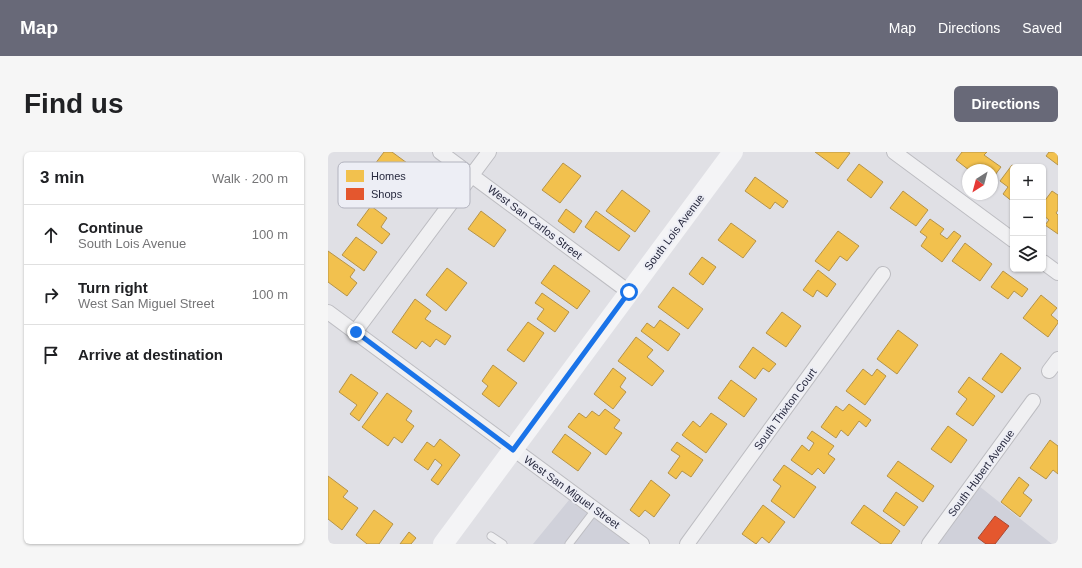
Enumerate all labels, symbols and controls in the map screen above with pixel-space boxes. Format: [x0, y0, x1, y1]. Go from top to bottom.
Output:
text: Map [20, 17, 58, 38]
text: Map [889, 20, 916, 36]
text: Directions [938, 20, 1000, 36]
text: Saved [1022, 20, 1062, 36]
button: Directions [954, 86, 1058, 122]
text: Find us [24, 88, 124, 119]
legend [338, 162, 470, 208]
north arrow [962, 164, 998, 200]
map controls [1010, 164, 1046, 272]
button: + [1010, 164, 1046, 200]
text: 3 min [40, 168, 84, 187]
text: Homes [371, 170, 406, 182]
text: Walk · 200 m [212, 171, 288, 186]
street label: West San Carlos Street [486, 183, 584, 261]
text: Shops [371, 188, 403, 200]
street label: South Lois Avenue [642, 192, 706, 272]
button: − [1010, 200, 1046, 236]
text: Continue [78, 219, 143, 236]
icon: ahead [40, 224, 62, 246]
text: 100 m [252, 227, 288, 242]
text: South Lois Avenue [78, 236, 186, 251]
button: layers [1010, 236, 1046, 272]
text: Turn right [78, 279, 148, 296]
route start [620, 283, 638, 301]
icon: right [40, 284, 62, 306]
text: 100 m [252, 287, 288, 302]
text: West San Miguel Street [78, 296, 214, 311]
route end [347, 323, 365, 341]
icon: arrive [40, 344, 62, 366]
text: Arrive at destination [78, 346, 223, 363]
street label: South Thixton Court [751, 366, 819, 452]
street label: South Hubert Avenue [945, 427, 1017, 519]
street label: West San Miguel Street [522, 453, 622, 531]

